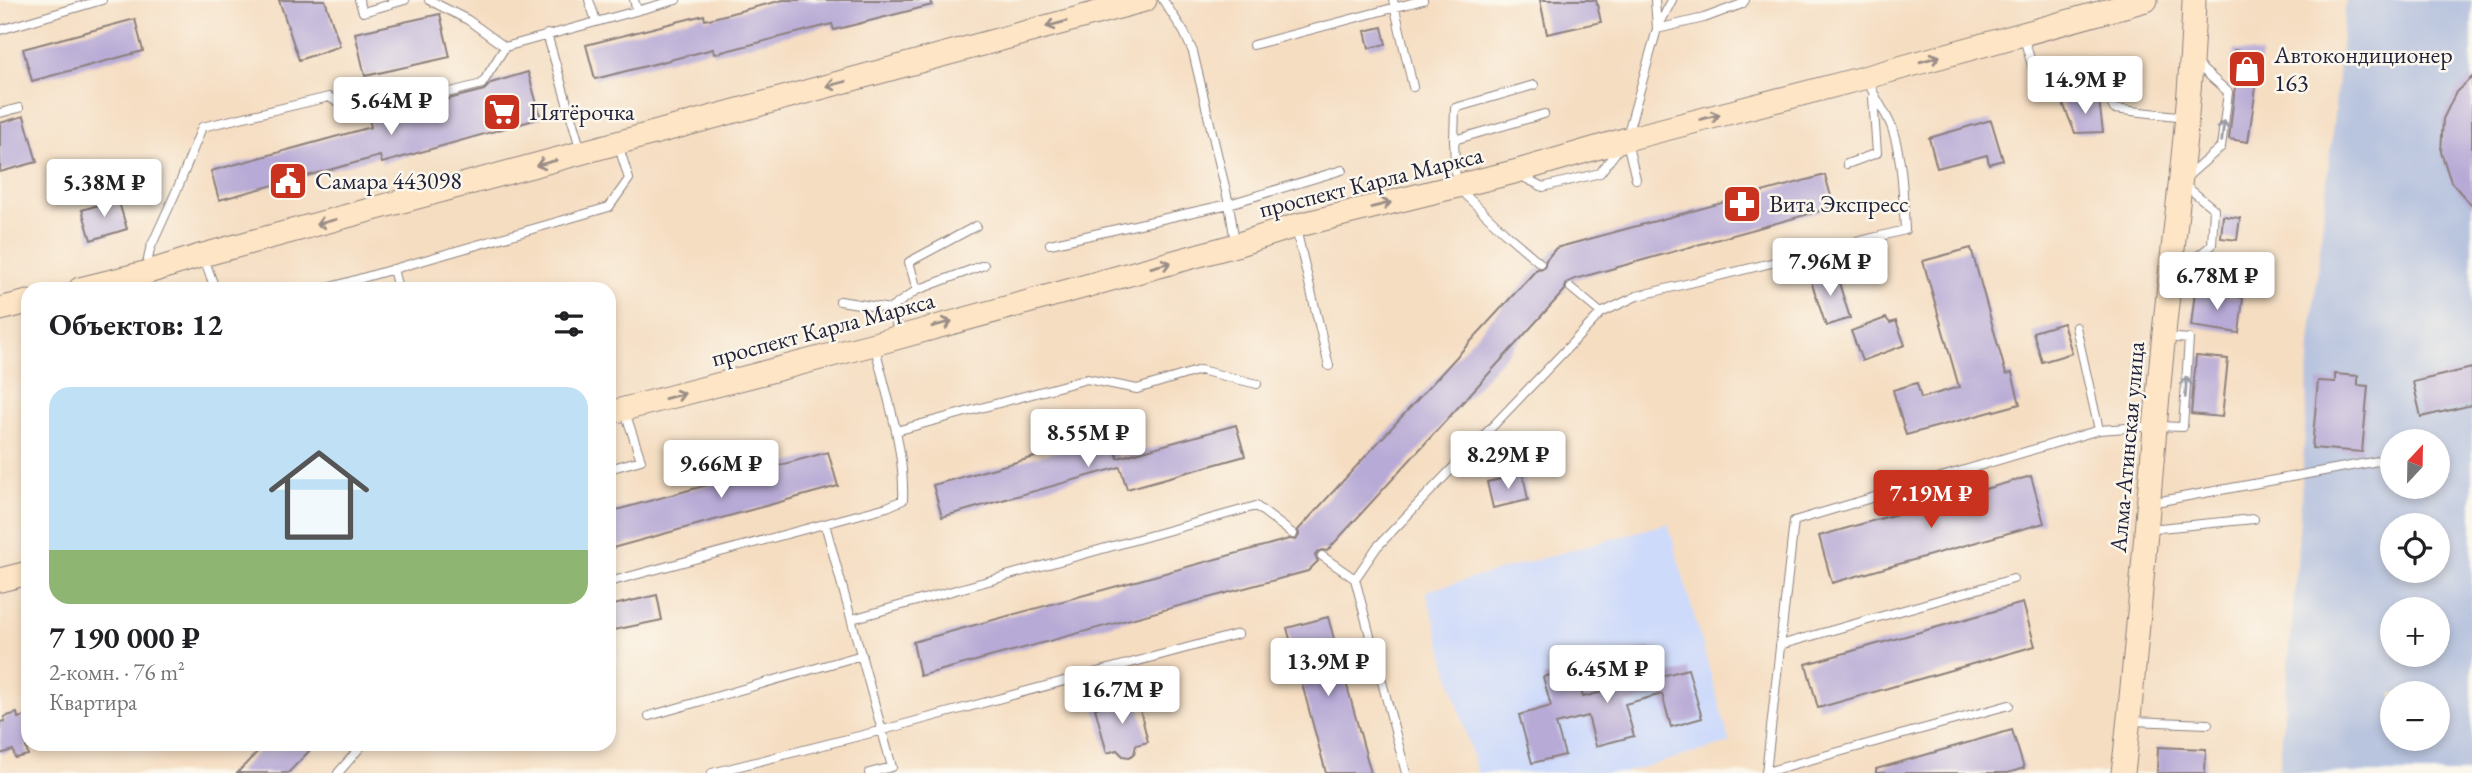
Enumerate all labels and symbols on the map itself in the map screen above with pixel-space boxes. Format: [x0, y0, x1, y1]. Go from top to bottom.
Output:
one-way arrow [1045, 19, 1067, 32]
place label: Автокондиционер 163 [2273, 39, 2453, 98]
shop icon: Автокондиционер 163 [2226, 48, 2268, 90]
one-way arrow [1919, 51, 1941, 64]
pin: 14.9M ₽ [2020, 57, 2150, 116]
pin: 5.64M ₽ [326, 78, 456, 137]
one-way arrow [825, 78, 848, 91]
supermarket icon: Пятёрочка [481, 91, 523, 133]
place label: Пятёрочка [529, 96, 635, 127]
one-way arrow [1698, 110, 1721, 123]
one-way arrow [2216, 120, 2229, 143]
street label: проспект Карла Маркса [1256, 139, 1486, 224]
one-way arrow [535, 158, 557, 171]
pin: 5.38M ₽ [39, 160, 169, 219]
public building icon: Самара 443098 [267, 160, 309, 202]
place label: Самара 443098 [315, 165, 462, 196]
pharmacy icon: Вита Экспресс [1721, 183, 1763, 225]
place label: Вита Экспресс [1769, 188, 1909, 219]
one-way arrow [1369, 198, 1392, 211]
one-way arrow [315, 216, 338, 229]
pin: 7.96M ₽ [1765, 238, 1895, 298]
pin: 6.78M ₽ [2152, 252, 2282, 312]
one-way arrow [1150, 257, 1172, 270]
street label: проспект Карла Маркса [708, 284, 938, 373]
one-way arrow [930, 317, 953, 330]
street label: Алма-Атинская улица [2102, 340, 2151, 555]
one-way arrow [2180, 376, 2193, 398]
one-way arrow [663, 389, 686, 402]
pin: 8.55M ₽ [1023, 410, 1153, 469]
north arrow [2380, 429, 2450, 499]
pin: 8.29M ₽ [1443, 432, 1573, 491]
pin: 9.66M ₽ [656, 440, 786, 500]
pin: 7.19M ₽ [1866, 470, 1996, 530]
pin: 13.9M ₽ [1263, 638, 1393, 698]
pin: 6.45M ₽ [1542, 646, 1672, 705]
pin: 16.7M ₽ [1057, 666, 1187, 726]

